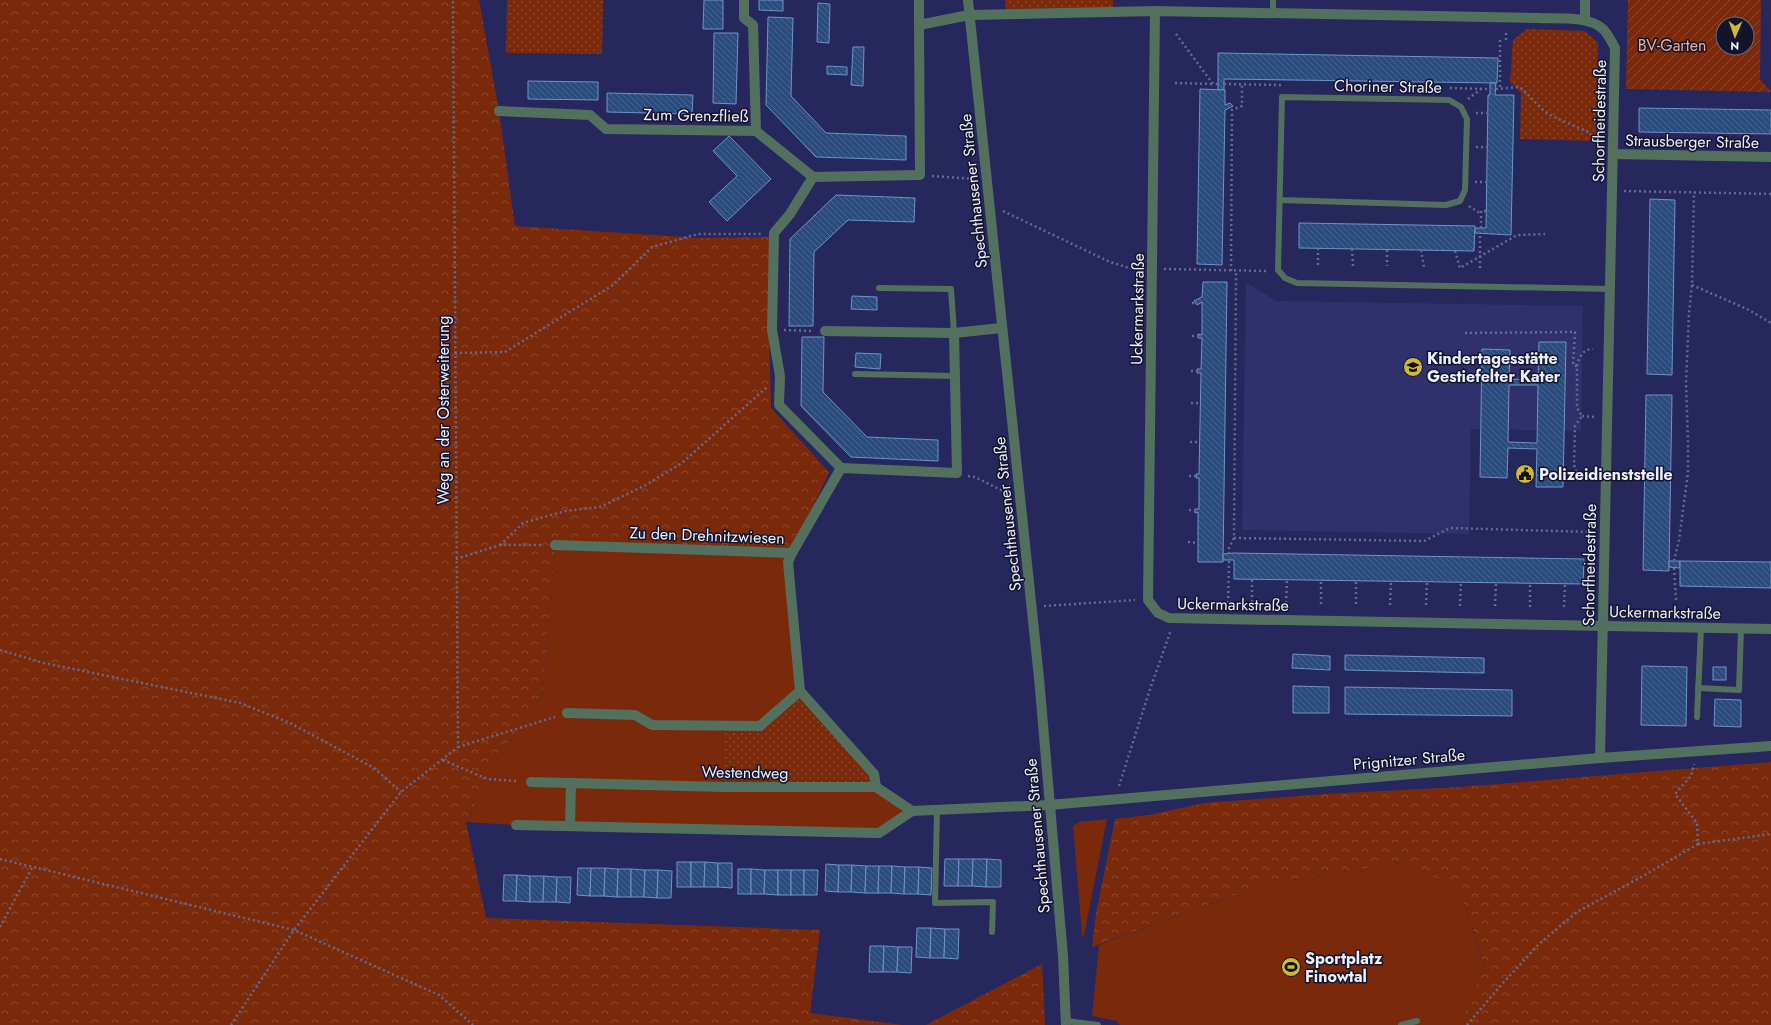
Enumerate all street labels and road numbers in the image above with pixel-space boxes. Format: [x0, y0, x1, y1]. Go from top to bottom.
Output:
street label: Schorfheidestraße [1587, 60, 1612, 182]
street label: Choriner Straße [1334, 74, 1442, 99]
street label: Zum Grenzfließ [643, 103, 749, 128]
street label: Spechthausener Straße [954, 113, 993, 269]
street label: Strausberger Straße [1625, 129, 1759, 154]
street label: Uckermarkstraße [1125, 253, 1150, 365]
street label: Weg an der Osterweiterung [432, 316, 455, 504]
street label: Spechthausener Straße [988, 436, 1027, 592]
street label: Schorfheidestraße [1577, 504, 1602, 626]
street label: Zu den Drehnitzwiesen [629, 521, 785, 550]
street label: Uckermarkstraße [1177, 592, 1289, 617]
street label: Uckermarkstraße [1609, 600, 1721, 625]
street label: Prignitzer Straße [1352, 743, 1466, 776]
street label: Spechthausener Straße [1019, 758, 1056, 914]
street label: Westendweg [701, 760, 789, 785]

